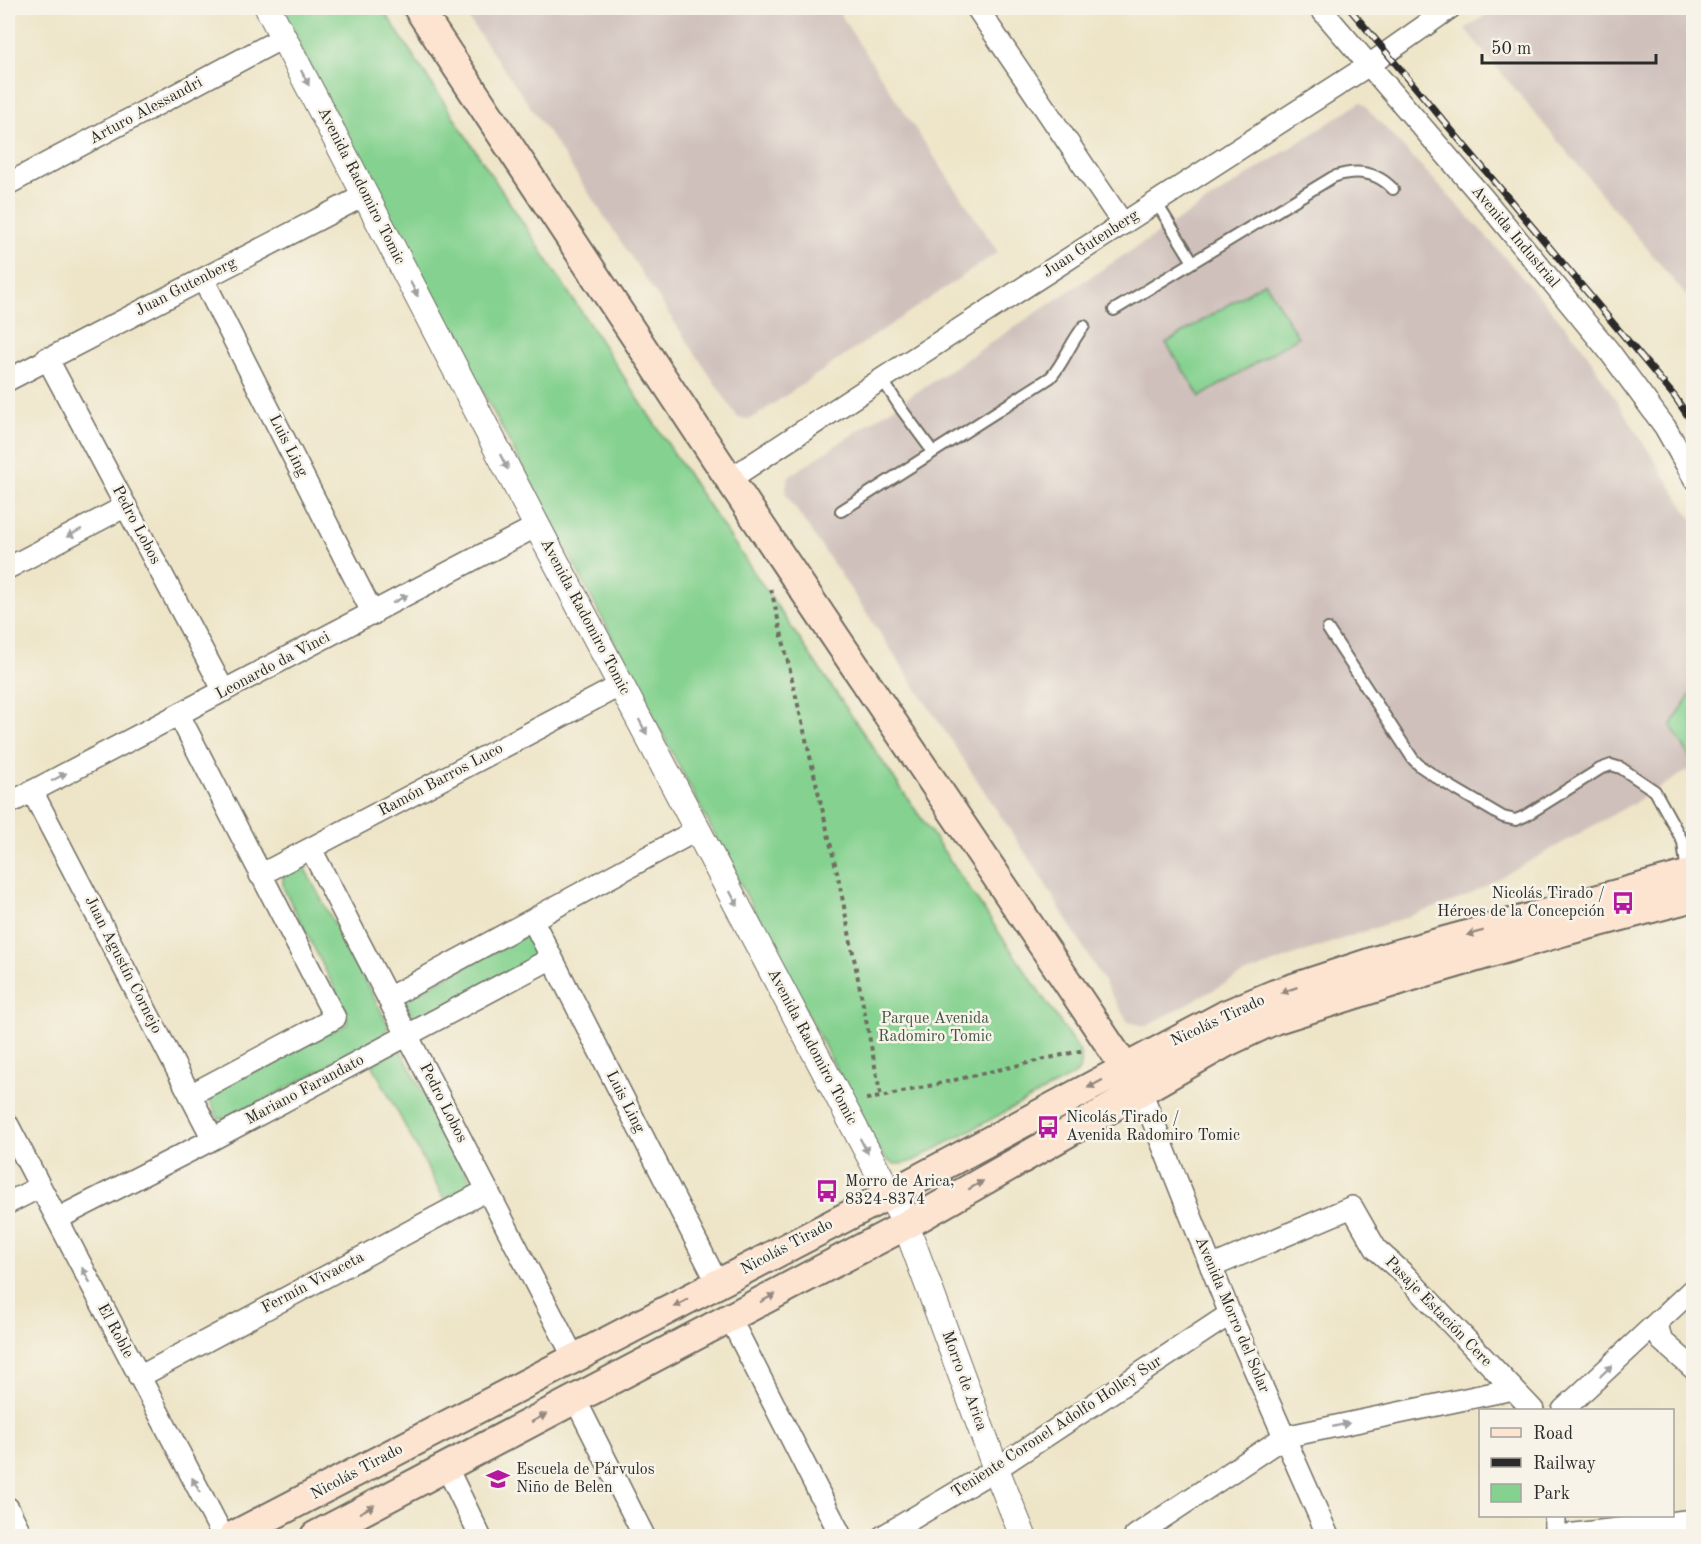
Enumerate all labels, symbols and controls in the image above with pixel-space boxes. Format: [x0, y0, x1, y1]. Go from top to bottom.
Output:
scale bar [1482, 27, 1656, 65]
text: 50 m [1491, 40, 1531, 58]
one-way arrow [300, 70, 310, 87]
street label: Arturo Alessandri [87, 74, 205, 148]
street label: Avenida Radomiro Tomic [314, 105, 408, 267]
street label: Avenida Industrial [1468, 183, 1562, 291]
street label: Juan Gutenberg [1040, 207, 1142, 281]
street label: Juan Gutenberg [133, 255, 239, 319]
one-way arrow [409, 280, 418, 297]
street label: Luis Ling [266, 412, 311, 480]
one-way arrow [499, 453, 508, 470]
street label: Pedro Lobos [109, 483, 163, 567]
one-way arrow [65, 528, 82, 538]
street label: Avenida Radomiro Tomic [537, 536, 633, 698]
one-way arrow [391, 594, 408, 604]
street label: Leonardo da Vinci [213, 629, 333, 703]
one-way arrow [638, 718, 648, 735]
street label: Ramón Barros Luco [376, 740, 506, 820]
one-way arrow [51, 772, 68, 782]
place label: Nicolás Tirado / Héroes de la Concepción [1437, 886, 1605, 920]
bus stop icon: Nicolás Tirado / Héroes de la Concepción [1610, 890, 1636, 916]
one-way arrow [729, 891, 739, 908]
street label: Juan Agustín Cornejo [81, 894, 165, 1036]
one-way arrow [1466, 929, 1484, 939]
street label: Avenida Radomiro Tomic [764, 966, 860, 1128]
one-way arrow [1280, 985, 1298, 995]
street label: Nicolás Tirado [1169, 992, 1268, 1050]
park label: Parque Avenida Radomiro Tomic [878, 1011, 992, 1045]
street label: Mariano Farandato [243, 1052, 367, 1128]
street label: Pedro Lobos [416, 1061, 470, 1145]
street label: Luis Ling [603, 1068, 648, 1136]
one-way arrow [1086, 1079, 1103, 1089]
place label: Nicolás Tirado / Avenida Radomiro Tomic [1066, 1110, 1240, 1144]
bus stop icon: Nicolás Tirado / Avenida Radomiro Tomic [1035, 1114, 1061, 1140]
one-way arrow [859, 1137, 869, 1154]
place label: Morro de Arica, 8324-8374 [845, 1174, 955, 1208]
bus stop icon: Morro de Arica, 8324-8374 [814, 1178, 840, 1204]
one-way arrow [968, 1180, 985, 1190]
street label: Nicolás Tirado [738, 1216, 836, 1278]
street label: Avenida Morro del Solar [1192, 1235, 1272, 1396]
street label: Fermín Vivaceta [259, 1249, 367, 1317]
street label: Pasaje Estación Cere [1382, 1254, 1494, 1370]
one-way arrow [81, 1266, 91, 1283]
one-way arrow [759, 1293, 776, 1303]
one-way arrow [672, 1298, 689, 1308]
street label: El Roble [94, 1301, 136, 1361]
street label: Morro de Arica [939, 1329, 990, 1433]
street label: Teniente Coronel Adolfo Holley Sur [949, 1353, 1165, 1501]
one-way arrow [1598, 1364, 1613, 1378]
legend [1479, 1409, 1674, 1517]
one-way arrow [531, 1413, 548, 1423]
one-way arrow [1332, 1420, 1350, 1430]
text: Road [1533, 1425, 1573, 1443]
street label: Nicolás Tirado [308, 1441, 406, 1503]
text: Railway [1533, 1455, 1596, 1473]
place label: Escuela de Párvulos Niño de Belen [516, 1462, 655, 1496]
school or university icon: Escuela de Párvulos Niño de Belen [485, 1466, 511, 1492]
one-way arrow [191, 1476, 201, 1493]
text: Park [1533, 1485, 1570, 1503]
one-way arrow [359, 1504, 376, 1514]

